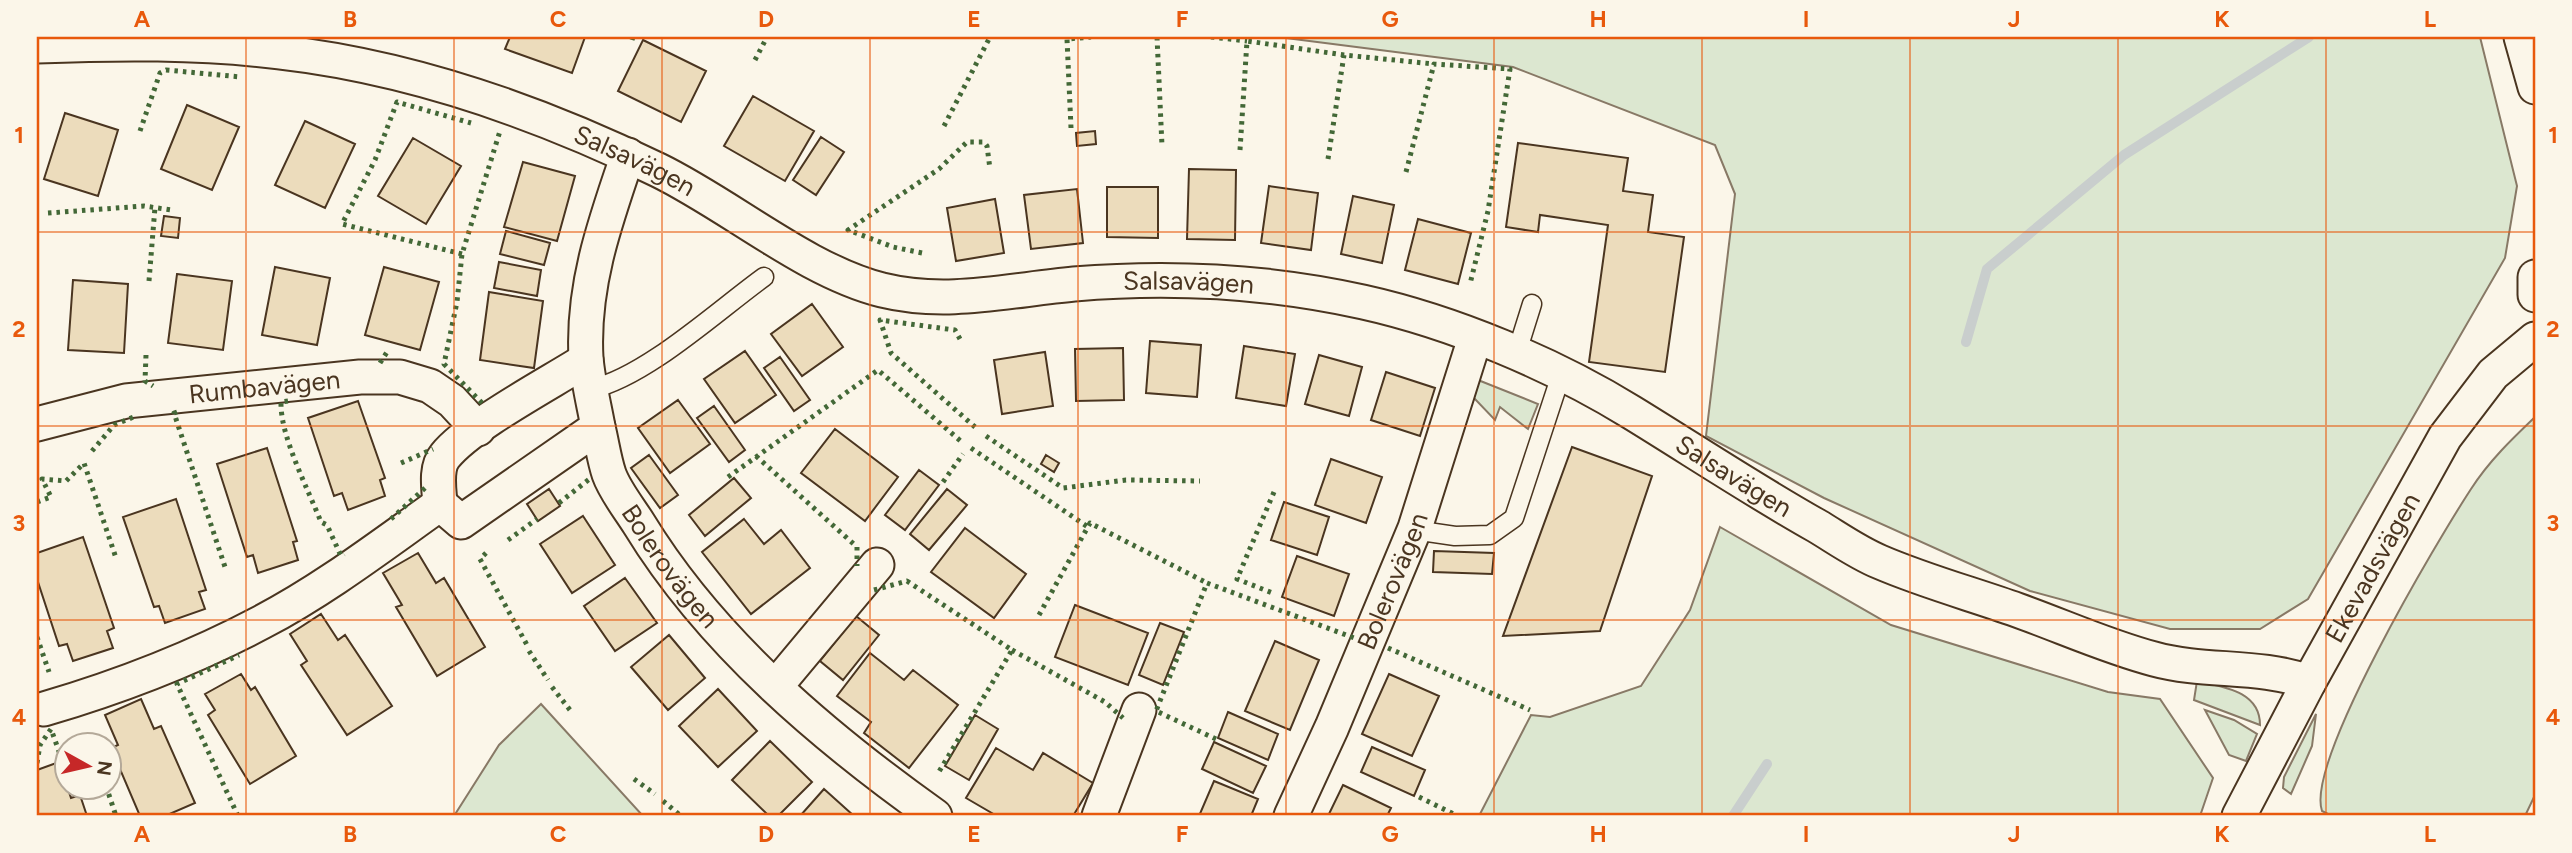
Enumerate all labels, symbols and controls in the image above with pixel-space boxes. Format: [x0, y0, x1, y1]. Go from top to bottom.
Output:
text: A [134, 5, 151, 33]
text: B [343, 5, 357, 33]
text: C [550, 5, 567, 33]
text: D [758, 5, 774, 33]
text: E [967, 5, 981, 33]
text: F [1176, 5, 1189, 33]
text: G [1381, 5, 1399, 33]
text: H [1589, 5, 1607, 33]
text: I [1803, 5, 1809, 33]
text: J [2008, 5, 2020, 33]
text: K [2214, 5, 2230, 33]
text: L [2424, 5, 2436, 33]
street label: Salsavägen [569, 118, 701, 203]
text: 1 [14, 121, 24, 149]
text: 1 [2548, 121, 2558, 149]
street label: Salsavägen [1123, 264, 1255, 301]
text: 2 [12, 315, 26, 343]
text: 2 [2546, 315, 2560, 343]
street label: Rumbavägen [187, 363, 342, 410]
street label: Salsavägen [1670, 428, 1798, 524]
street label: Ekevadsvägen [2318, 487, 2427, 648]
street label: Bolerovägen [615, 498, 726, 634]
text: 3 [13, 509, 25, 537]
street label: Bolerovägen [1350, 509, 1435, 654]
text: 3 [2547, 509, 2559, 537]
text: 4 [12, 703, 26, 731]
text: 4 [2546, 703, 2560, 731]
north arrow [52, 730, 122, 800]
text: N [92, 759, 117, 777]
text: A [134, 820, 151, 848]
text: B [343, 820, 357, 848]
text: C [550, 820, 567, 848]
text: D [758, 820, 774, 848]
text: E [967, 820, 981, 848]
text: F [1176, 820, 1189, 848]
text: G [1381, 820, 1399, 848]
text: H [1589, 820, 1607, 848]
text: I [1803, 820, 1809, 848]
text: J [2008, 820, 2020, 848]
text: K [2214, 820, 2230, 848]
text: L [2424, 820, 2436, 848]

